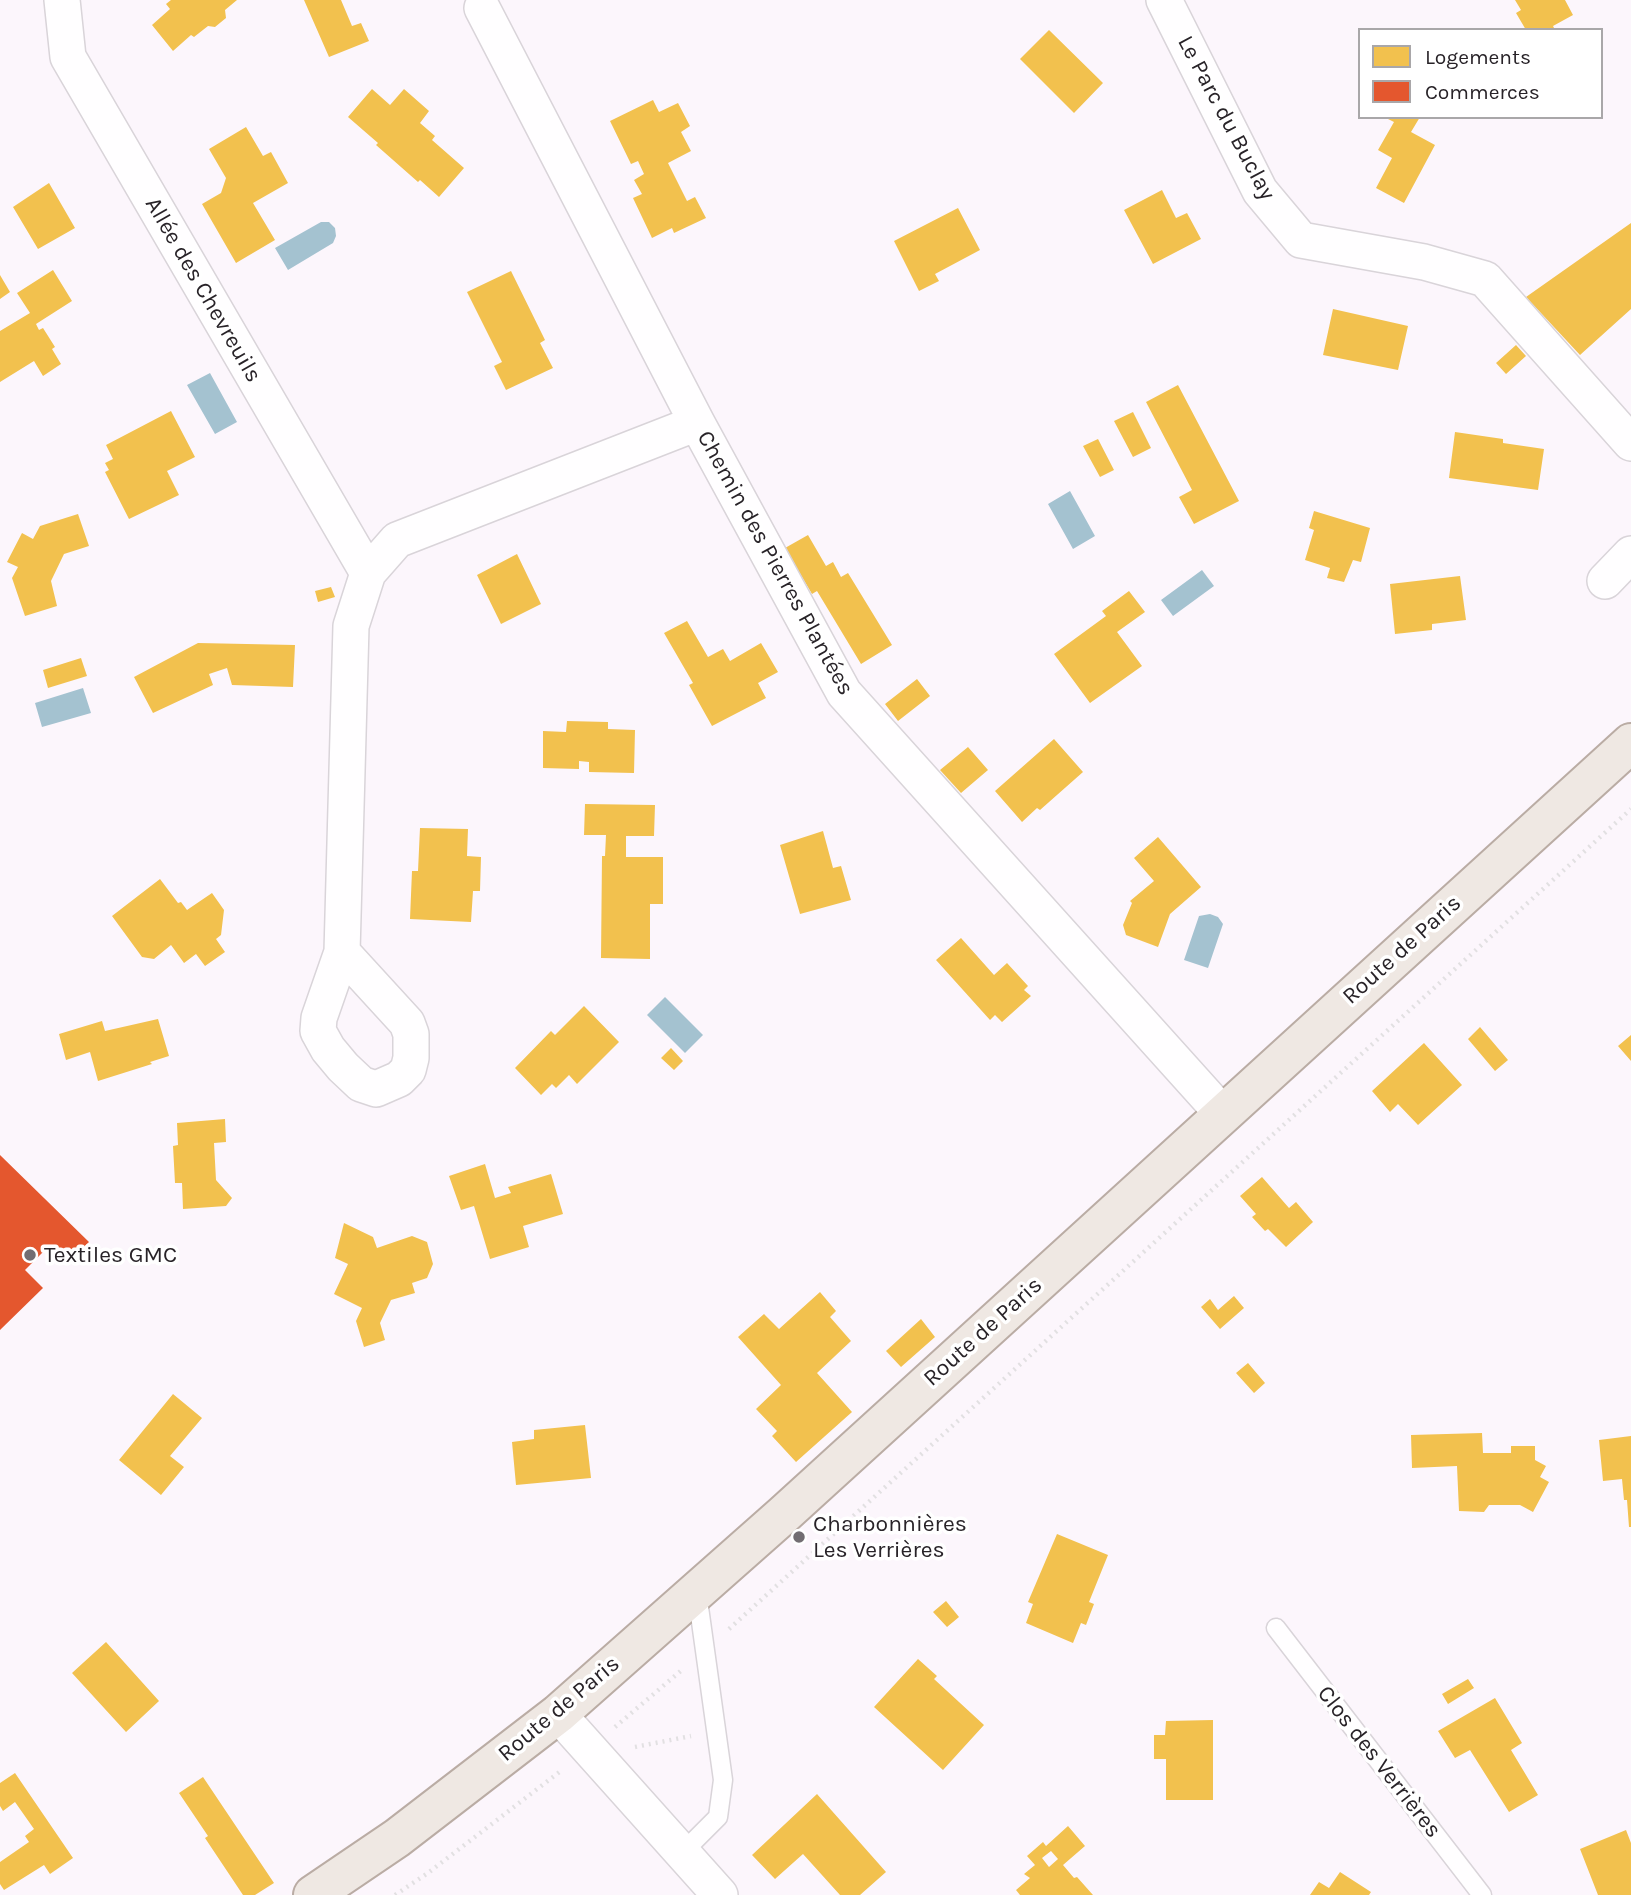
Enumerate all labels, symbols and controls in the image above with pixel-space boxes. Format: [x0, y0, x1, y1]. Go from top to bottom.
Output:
legend [1358, 28, 1603, 119]
street label: Le Parc du Buclay [1171, 31, 1281, 205]
text: Logements [1425, 45, 1531, 69]
text: Commerces [1425, 80, 1540, 104]
street label: Allée des Chevreuils [139, 193, 267, 387]
street label: Chemin des Pierres Plantées [691, 426, 859, 700]
street label: Route de Paris [1337, 890, 1467, 1010]
place label: Textiles GMC [44, 1241, 177, 1269]
marker: Textiles GMC [22, 1247, 38, 1263]
street label: Route de Paris [918, 1272, 1048, 1392]
place label: Charbonnières Les Verrières [813, 1510, 967, 1564]
marker: Charbonnières Les Verrières [791, 1529, 807, 1545]
street label: Route de Paris [493, 1650, 625, 1768]
street label: Clos des Verrières [1311, 1681, 1447, 1843]

